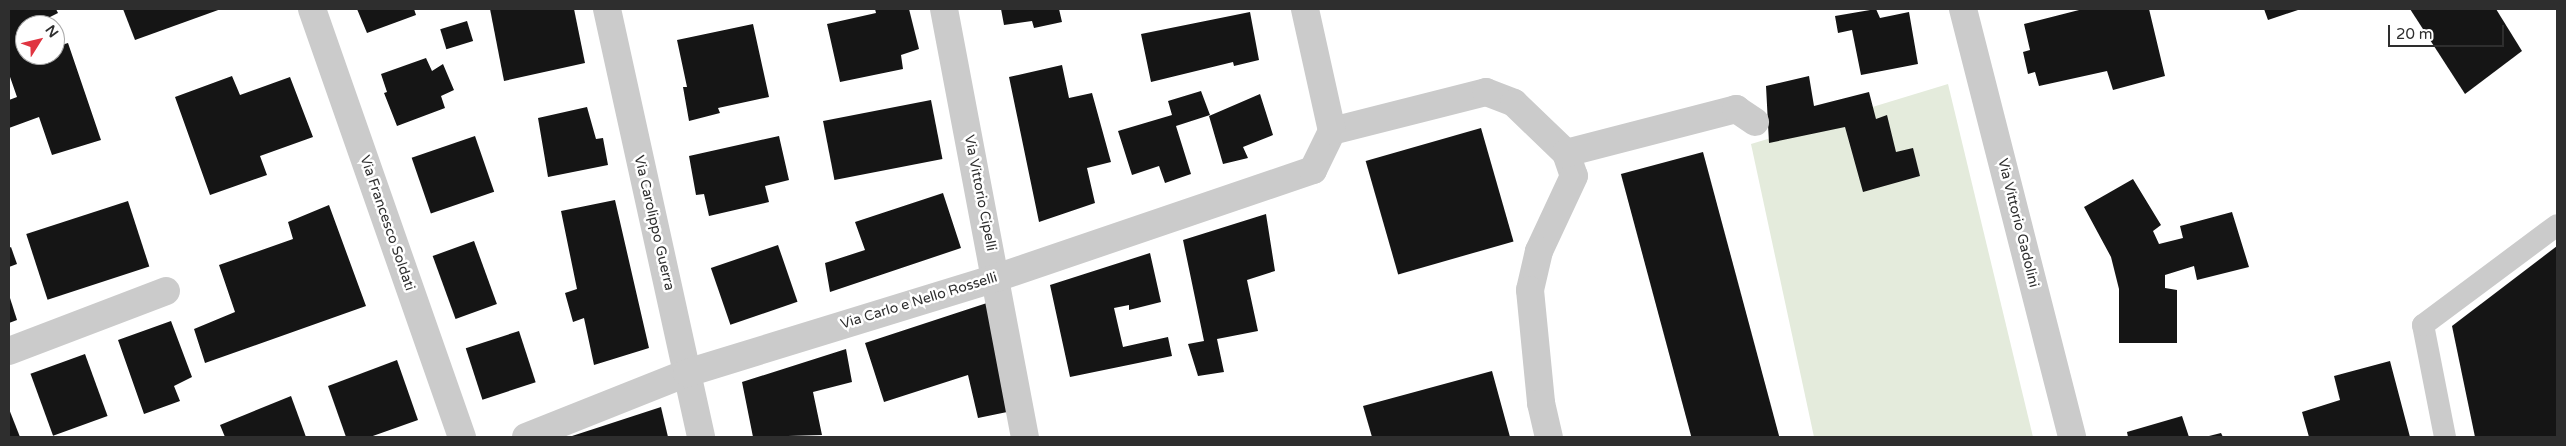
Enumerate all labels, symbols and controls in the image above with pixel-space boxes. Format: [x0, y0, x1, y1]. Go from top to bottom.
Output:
north arrow [15, 15, 65, 65]
scale bar [2391, 15, 2507, 47]
text: N [42, 22, 62, 41]
text: 20 m [2396, 25, 2433, 43]
street label: Via Vittorio Cipelli [960, 133, 1000, 253]
street label: Via Francesco Soldati [356, 153, 418, 293]
street label: Via Carolippo Guerra [630, 154, 678, 292]
street label: Via Vittorio Gadolini [1994, 157, 2042, 289]
street label: Via Carlo e Nello Rosselli [839, 269, 999, 333]

